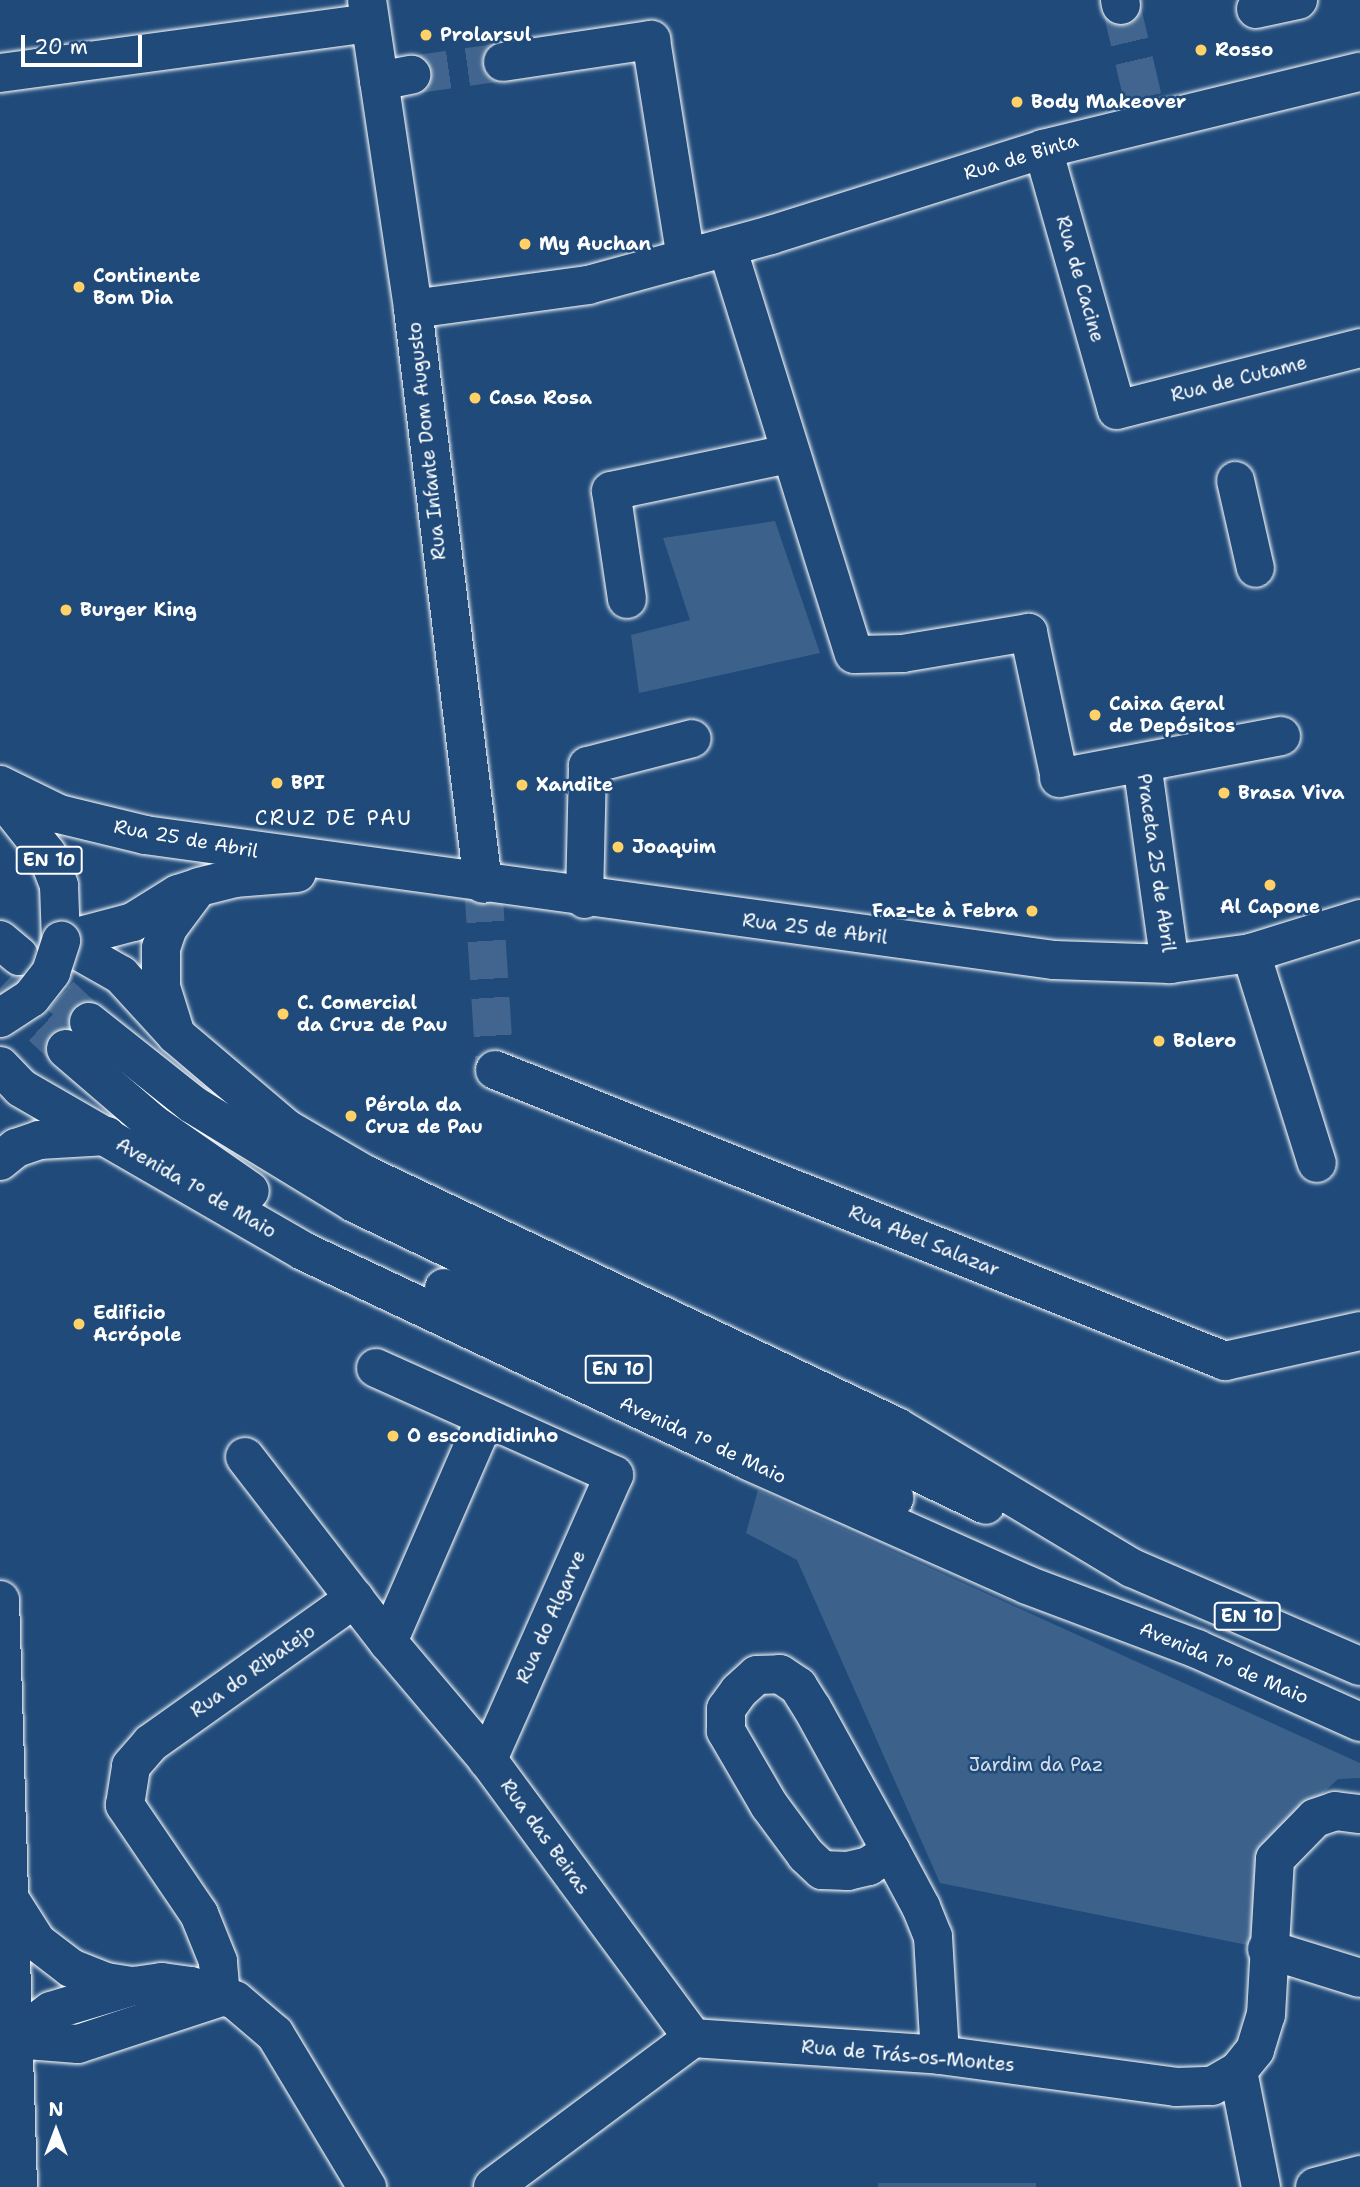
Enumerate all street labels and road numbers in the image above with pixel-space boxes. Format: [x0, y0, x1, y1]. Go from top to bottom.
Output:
street label: Rua de Binta [961, 129, 1081, 185]
street label: Rua de Cacine [1051, 213, 1109, 345]
street label: Rua Infante Dom Augusto [403, 321, 451, 561]
street label: Rua de Cutame [1169, 351, 1309, 407]
street label: Praceta 25 de Abril [1132, 772, 1180, 954]
street label: Rua 25 de Abril [112, 815, 260, 863]
road number: EN 10 [14, 846, 84, 874]
street label: Rua 25 de Abril [741, 909, 889, 949]
street label: Avenida 1º de Maio [112, 1133, 280, 1243]
street label: Rua Abel Salazar [845, 1200, 1003, 1282]
road number: EN 10 [583, 1354, 653, 1384]
street label: Avenida 1º de Maio [616, 1391, 790, 1489]
street label: Rua do Algarve [511, 1547, 591, 1687]
road number: EN 10 [1212, 1602, 1282, 1630]
street label: Avenida 1º de Maio [1136, 1617, 1312, 1709]
street label: Rua do Ribatejo [186, 1619, 320, 1723]
street label: Rua das Beiras [496, 1775, 594, 1899]
street label: Rua de Trás-os-Montes [800, 2035, 1016, 2077]

